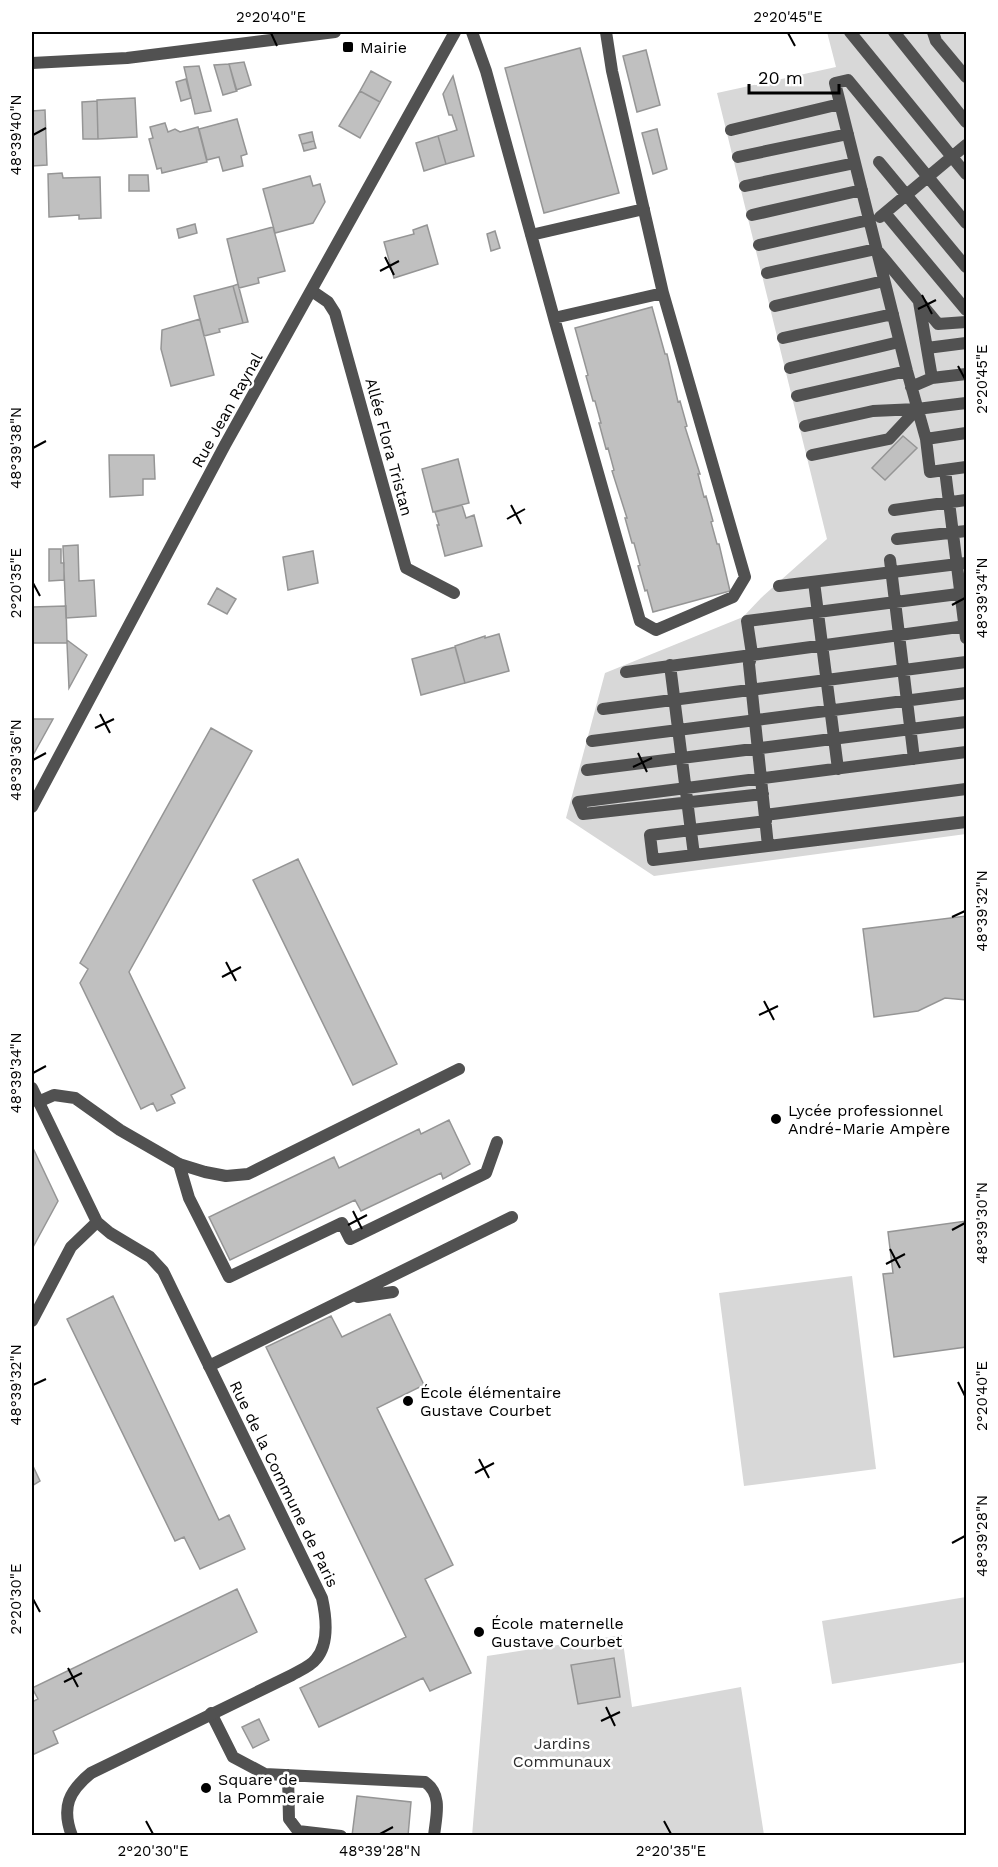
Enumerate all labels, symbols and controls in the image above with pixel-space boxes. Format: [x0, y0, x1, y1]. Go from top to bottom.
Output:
text: 2°20'40"E [236, 8, 306, 26]
text: 2°20'45"E [753, 8, 823, 26]
place label: Mairie [360, 38, 407, 57]
marker: Mairie [341, 40, 355, 54]
scale bar [749, 57, 839, 95]
text: 20 m [758, 67, 803, 88]
text: 48°39'40"N [7, 94, 25, 176]
text: 2°20'45"E [973, 344, 991, 414]
street label: Rue Jean Raynal [188, 349, 267, 471]
street label: Allée Flora Tristan [361, 376, 417, 518]
text: 48°39'38"N [7, 407, 25, 489]
text: 2°20'35"E [7, 548, 25, 618]
text: 48°39'34"N [973, 557, 991, 639]
text: 48°39'36"N [7, 719, 25, 801]
text: 48°39'32"N [973, 870, 991, 952]
text: 48°39'34"N [7, 1032, 25, 1114]
place label: Lycée professionnel André-Marie Ampère [788, 1101, 950, 1138]
marker: Lycée professionnel André-Marie Ampère [769, 1112, 783, 1126]
text: 48°39'30"N [973, 1182, 991, 1264]
text: 48°39'32"N [7, 1344, 25, 1426]
text: 2°20'40"E [973, 1361, 991, 1431]
street label: Rue de la Commune de Paris [226, 1378, 342, 1590]
place label: École élémentaire Gustave Courbet [420, 1383, 561, 1420]
marker: École élémentaire Gustave Courbet [401, 1394, 415, 1408]
text: 48°39'28"N [973, 1495, 991, 1577]
text: 2°20'30"E [7, 1564, 25, 1634]
place label: École maternelle Gustave Courbet [491, 1614, 624, 1651]
marker: École maternelle Gustave Courbet [472, 1625, 486, 1639]
park label: Jardins Communaux [513, 1734, 611, 1771]
place label: Square de la Pommeraie [218, 1770, 325, 1807]
marker: Square de la Pommeraie [199, 1781, 213, 1795]
text: 2°20'30"E [118, 1842, 188, 1860]
text: 48°39'28"N [339, 1842, 421, 1860]
text: 2°20'35"E [636, 1842, 706, 1860]

